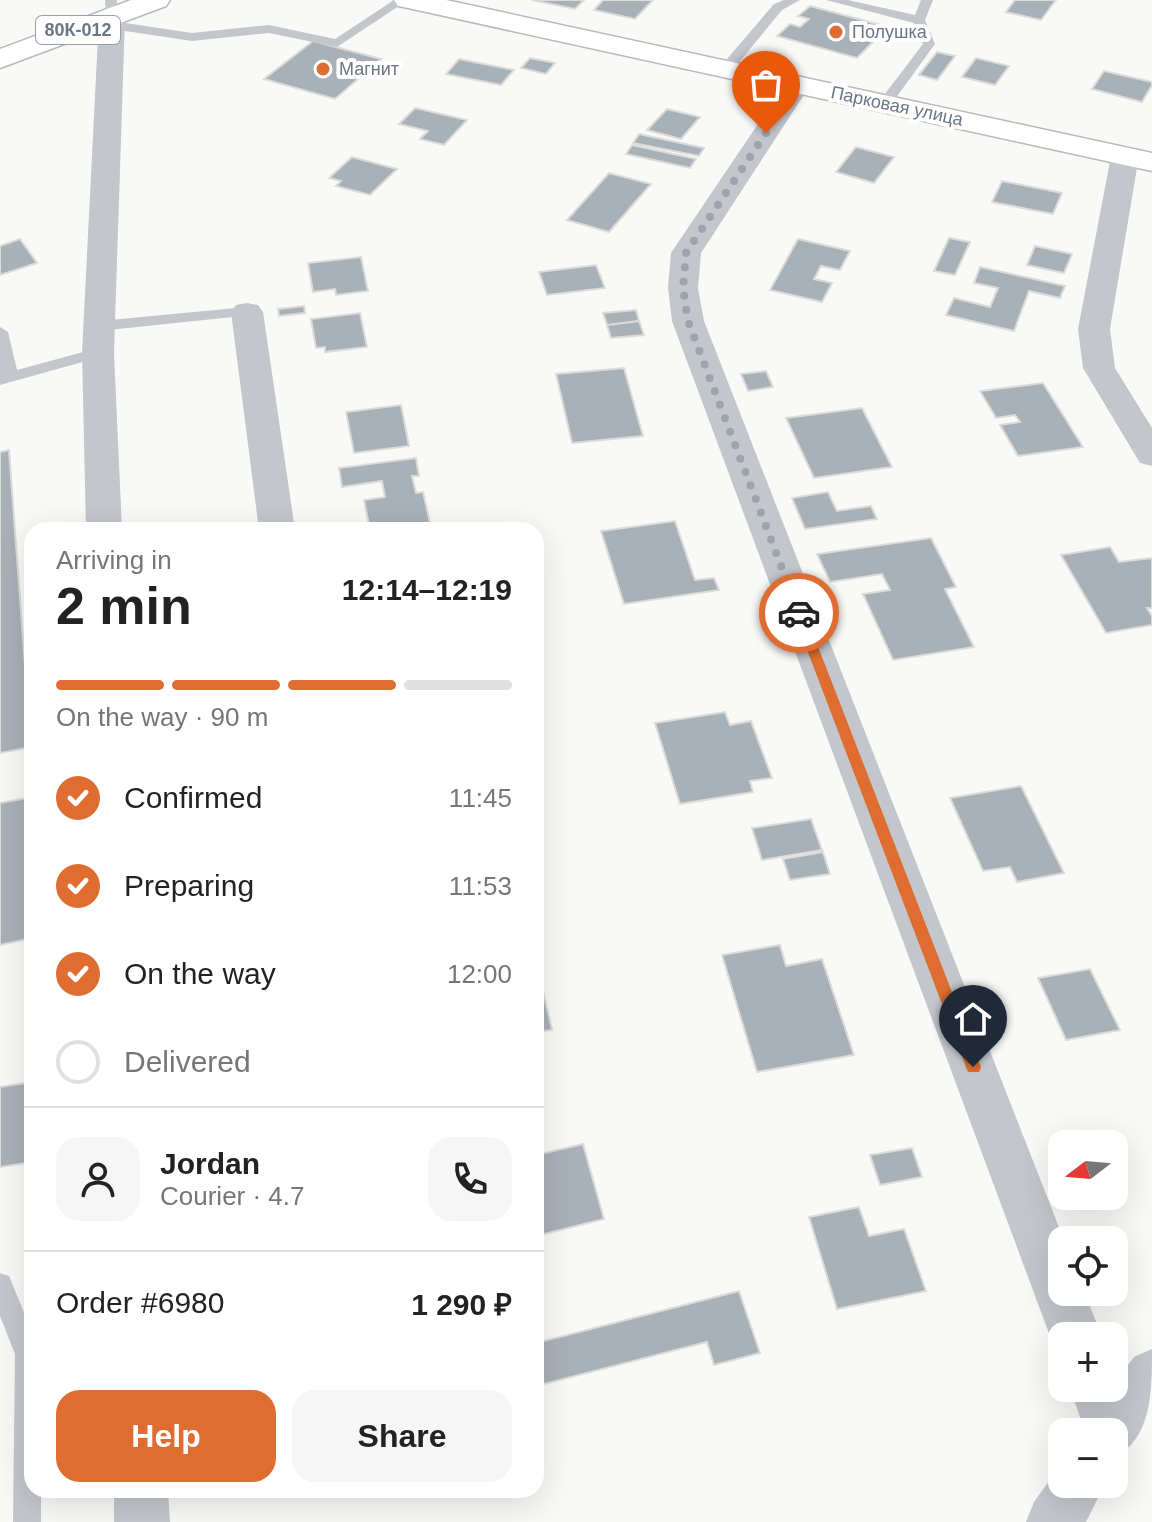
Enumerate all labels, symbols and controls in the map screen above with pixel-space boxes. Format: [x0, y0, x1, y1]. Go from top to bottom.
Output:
road number: 80К-012 [36, 16, 120, 44]
place label: Полушка [852, 22, 928, 42]
marker: Полушка [827, 23, 845, 41]
pin [732, 51, 800, 133]
place label: Магнит [339, 59, 399, 79]
marker: Магнит [314, 60, 332, 78]
icon: bag [744, 63, 788, 107]
street label: Парковая улица [829, 82, 966, 130]
text: Arriving in [56, 545, 172, 575]
text: 12:14–12:19 [342, 573, 512, 606]
courier [759, 573, 839, 653]
text: 2 min [56, 577, 192, 635]
icon: car [777, 591, 821, 635]
text: On the way · 90 m [56, 702, 268, 732]
icon: check [56, 776, 100, 820]
text: Confirmed [124, 781, 262, 814]
text: 11:45 [449, 783, 512, 813]
icon: check [56, 864, 100, 908]
text: Preparing [124, 869, 254, 902]
text: 11:53 [449, 871, 512, 901]
icon: check [56, 952, 100, 996]
text: On the way [124, 957, 276, 990]
text: 12:00 [447, 959, 512, 989]
pin [939, 985, 1007, 1067]
icon: home [951, 997, 995, 1041]
text: Delivered [124, 1045, 251, 1078]
north arrow [1048, 1130, 1128, 1210]
map controls [1048, 1130, 1128, 1498]
button: person [56, 1137, 140, 1221]
button: phone [428, 1137, 512, 1221]
text: Jordan [160, 1147, 260, 1180]
text: Courier · 4.7 [160, 1181, 305, 1211]
button: locate [1048, 1226, 1128, 1306]
text: Order #6980 [56, 1286, 224, 1319]
text: 1 290 ₽ [411, 1288, 512, 1321]
button: + [1048, 1322, 1128, 1402]
button: Help [56, 1390, 276, 1482]
button: Share [292, 1390, 512, 1482]
button: − [1048, 1418, 1128, 1498]

